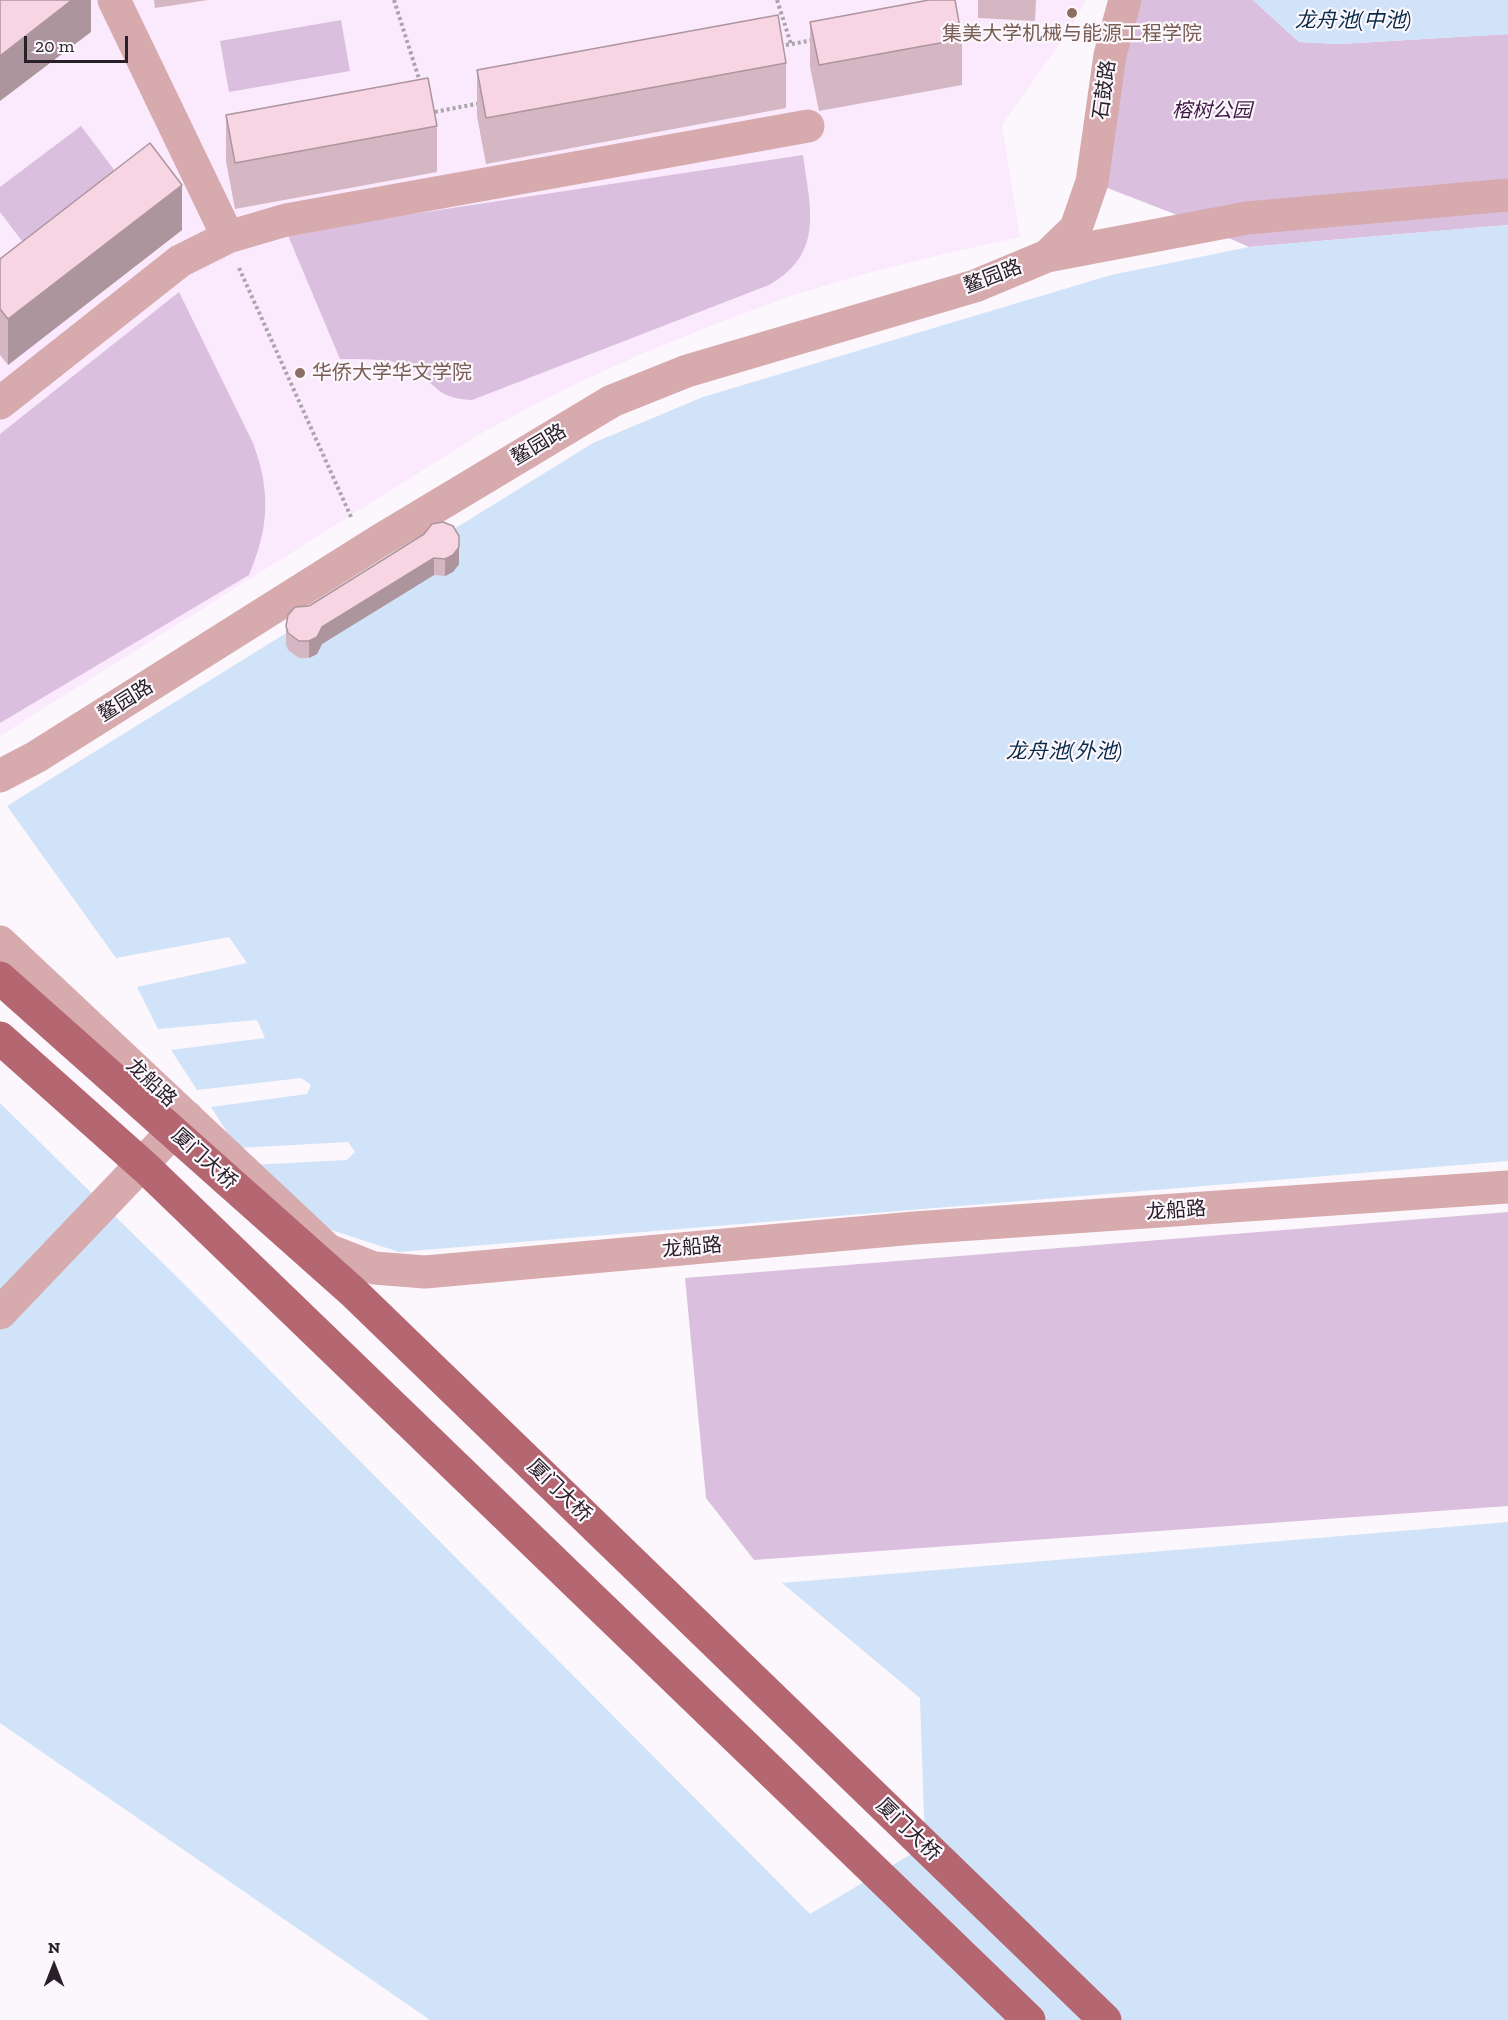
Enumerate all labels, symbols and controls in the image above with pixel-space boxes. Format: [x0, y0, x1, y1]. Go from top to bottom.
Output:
marker: 集美大学机械与能源工程学院 [1065, 6, 1079, 20]
water label: 龙舟池(中池) [1295, 8, 1411, 34]
place label: 集美大学机械与能源工程学院 [942, 22, 1202, 46]
scale bar [27, 24, 130, 62]
text: 20 m [35, 35, 74, 57]
street label: 石鼓路 [1089, 59, 1121, 121]
park label: 榕树公园 [1172, 99, 1252, 123]
street label: 鳌园路 [961, 255, 1025, 299]
place label: 华侨大学华文学院 [312, 361, 472, 385]
marker: 华侨大学华文学院 [293, 366, 307, 380]
street label: 鳌园路 [507, 419, 571, 471]
street label: 鳌园路 [94, 675, 158, 727]
water label: 龙舟池(外池) [1006, 739, 1122, 765]
street label: 龙船路 [121, 1054, 181, 1112]
street label: 厦门大桥 [166, 1123, 242, 1195]
street label: 龙船路 [1145, 1197, 1207, 1225]
street label: 龙船路 [661, 1233, 723, 1263]
street label: 厦门大桥 [522, 1455, 596, 1527]
street label: 厦门大桥 [871, 1794, 945, 1866]
north arrow [24, 1936, 84, 1996]
text: N [48, 1938, 60, 1957]

